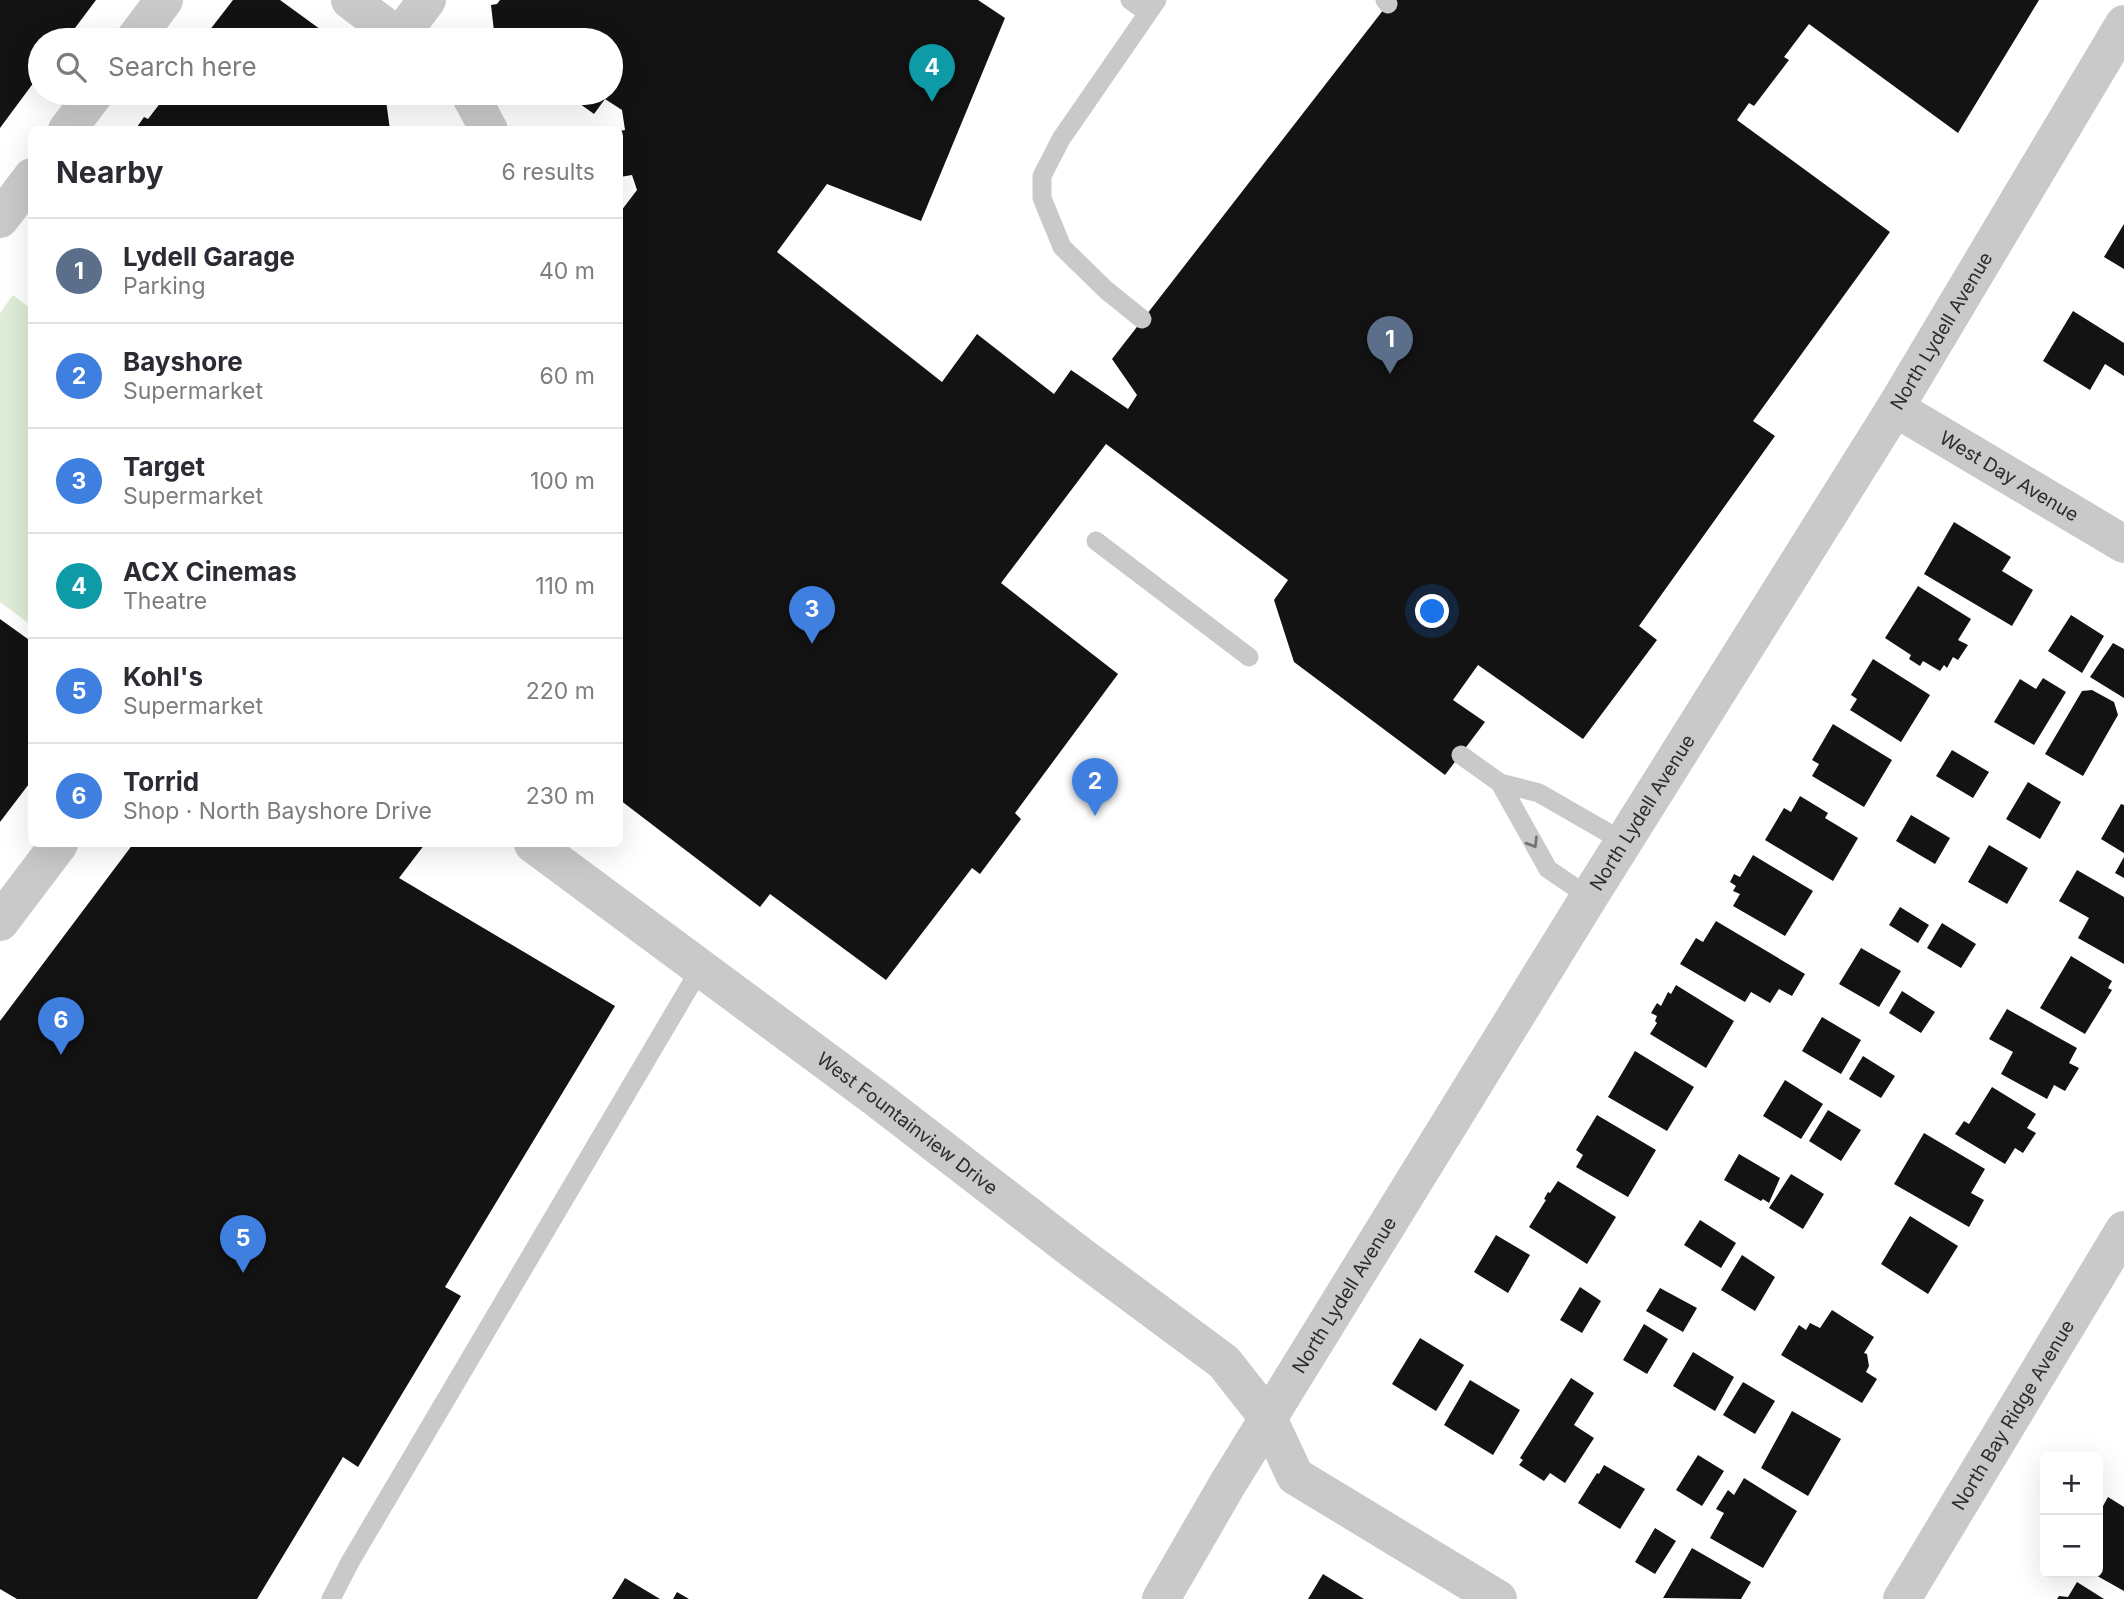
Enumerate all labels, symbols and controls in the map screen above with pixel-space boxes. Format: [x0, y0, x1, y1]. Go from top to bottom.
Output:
search box [28, 28, 623, 105]
pin: 4 [909, 44, 955, 102]
icon: search [52, 48, 90, 86]
text: Search here [108, 51, 257, 82]
text: Nearby [56, 154, 164, 190]
text: 6 results [501, 158, 595, 186]
text: Lydell Garage [123, 241, 295, 272]
street label: North Lydell Avenue [1886, 248, 1997, 414]
text: 1 [74, 257, 84, 285]
text: 40 m [539, 257, 595, 285]
text: Parking [123, 272, 206, 300]
pin: 1 [1367, 316, 1413, 374]
text: Bayshore [123, 346, 243, 377]
text: 2 [72, 362, 86, 390]
text: 60 m [540, 362, 595, 390]
text: Supermarket [123, 377, 263, 405]
street label: West Day Avenue [1936, 426, 2083, 526]
text: Target [123, 451, 205, 482]
text: 3 [72, 467, 86, 495]
text: 100 m [530, 467, 595, 495]
text: Supermarket [123, 482, 263, 510]
text: ACX Cinemas [123, 556, 297, 587]
text: 4 [71, 572, 87, 600]
text: 110 m [535, 572, 595, 600]
pin: 3 [789, 586, 835, 644]
text: Theatre [123, 587, 207, 615]
your location [1415, 594, 1449, 628]
text: Kohl's [123, 661, 203, 692]
text: 5 [72, 677, 86, 705]
text: 220 m [526, 677, 595, 705]
text: Supermarket [123, 692, 263, 720]
street label: North Lydell Avenue [1585, 730, 1700, 895]
pin: 2 [1072, 758, 1118, 816]
text: Torrid [123, 766, 199, 797]
text: 6 [72, 782, 86, 810]
text: 230 m [526, 782, 595, 810]
text: Shop · North Bayshore Drive [123, 797, 432, 825]
one-way arrow [1525, 836, 1538, 849]
pin: 6 [38, 997, 84, 1055]
street label: West Fountainview Drive [812, 1047, 1002, 1200]
street label: North Lydell Avenue [1288, 1213, 1401, 1378]
pin: 5 [220, 1215, 266, 1273]
street label: North Bay Ridge Avenue [1947, 1316, 2079, 1514]
map controls [2040, 1452, 2103, 1578]
button: + [2040, 1452, 2103, 1515]
button: − [2040, 1515, 2103, 1578]

